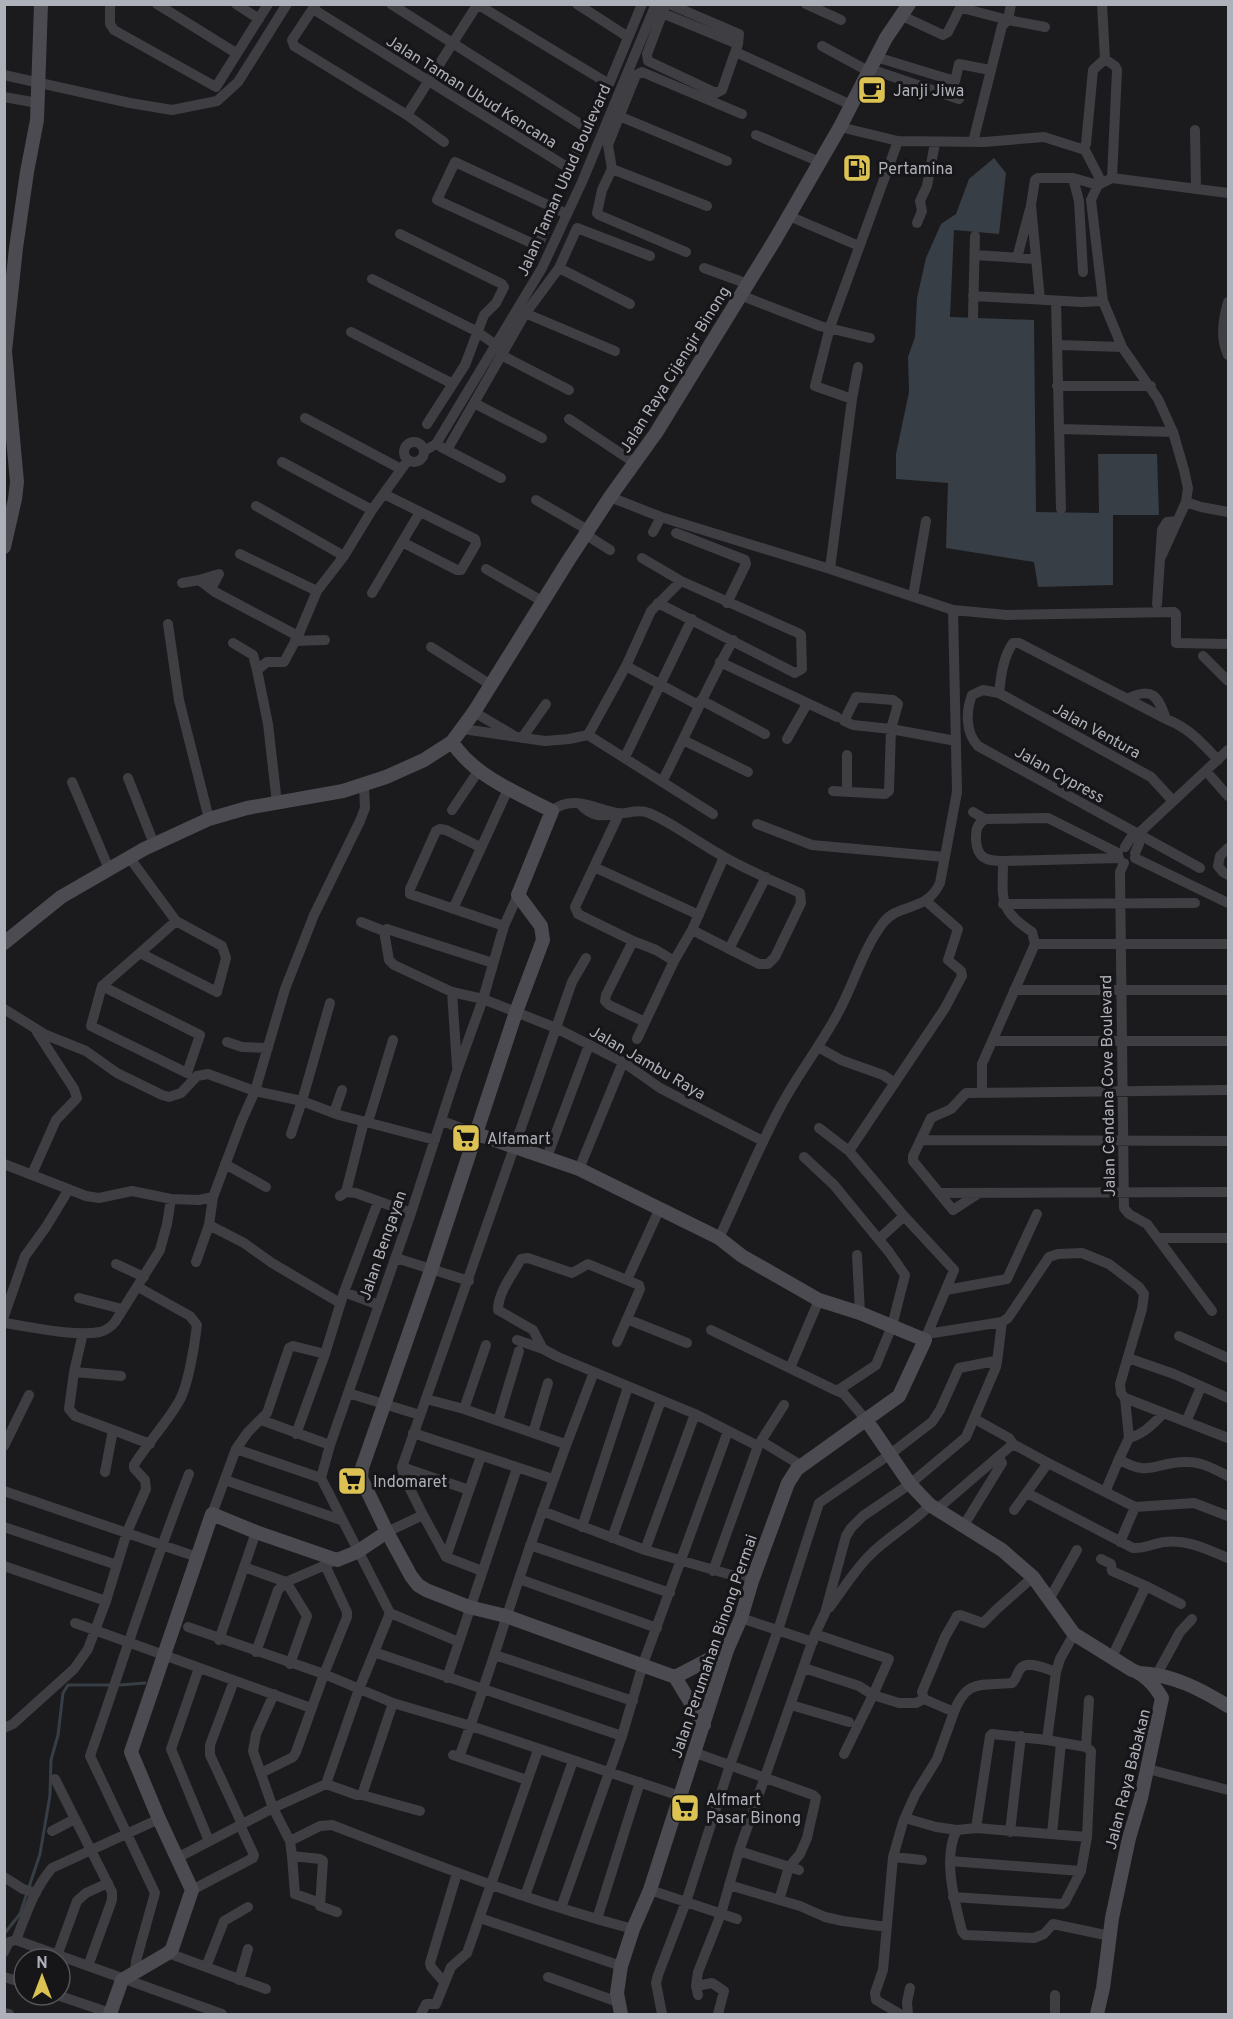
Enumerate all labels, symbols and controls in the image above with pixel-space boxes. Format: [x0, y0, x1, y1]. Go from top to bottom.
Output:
street label: Jalan Taman Ubud Kencana [382, 32, 560, 154]
cafe icon: Janji Jiwa [856, 74, 888, 106]
street label: Jalan Taman Ubud Boulevard [513, 82, 616, 280]
place label: Janji Jiwa [893, 82, 964, 102]
fuel station icon: Pertamina [841, 152, 873, 184]
place label: Pertamina [878, 160, 953, 180]
street label: Jalan Raya Cijengir Binong [616, 283, 735, 457]
street label: Jalan Ventura [1048, 699, 1144, 764]
street label: Jalan Cypress [1011, 743, 1108, 809]
street label: Jalan Cendana Cove Boulevard [1097, 975, 1121, 1197]
street label: Jalan Jambu Raya [585, 1022, 709, 1105]
supermarket icon: Alfamart [450, 1122, 482, 1154]
place label: Alfamart [487, 1130, 551, 1150]
street label: Jalan Bengayan [356, 1188, 412, 1303]
supermarket icon: Indomaret [336, 1465, 368, 1497]
place label: Indomaret [373, 1473, 447, 1493]
street label: Jalan Perumahan Binong Permai [667, 1532, 763, 1761]
street label: Jalan Raya Babakan [1102, 1707, 1156, 1852]
place label: Alfmart Pasar Binong [706, 1791, 801, 1829]
supermarket icon: Alfmart Pasar Binong [669, 1792, 701, 1824]
north arrow [12, 1947, 72, 2007]
text: N [36, 1954, 48, 1974]

